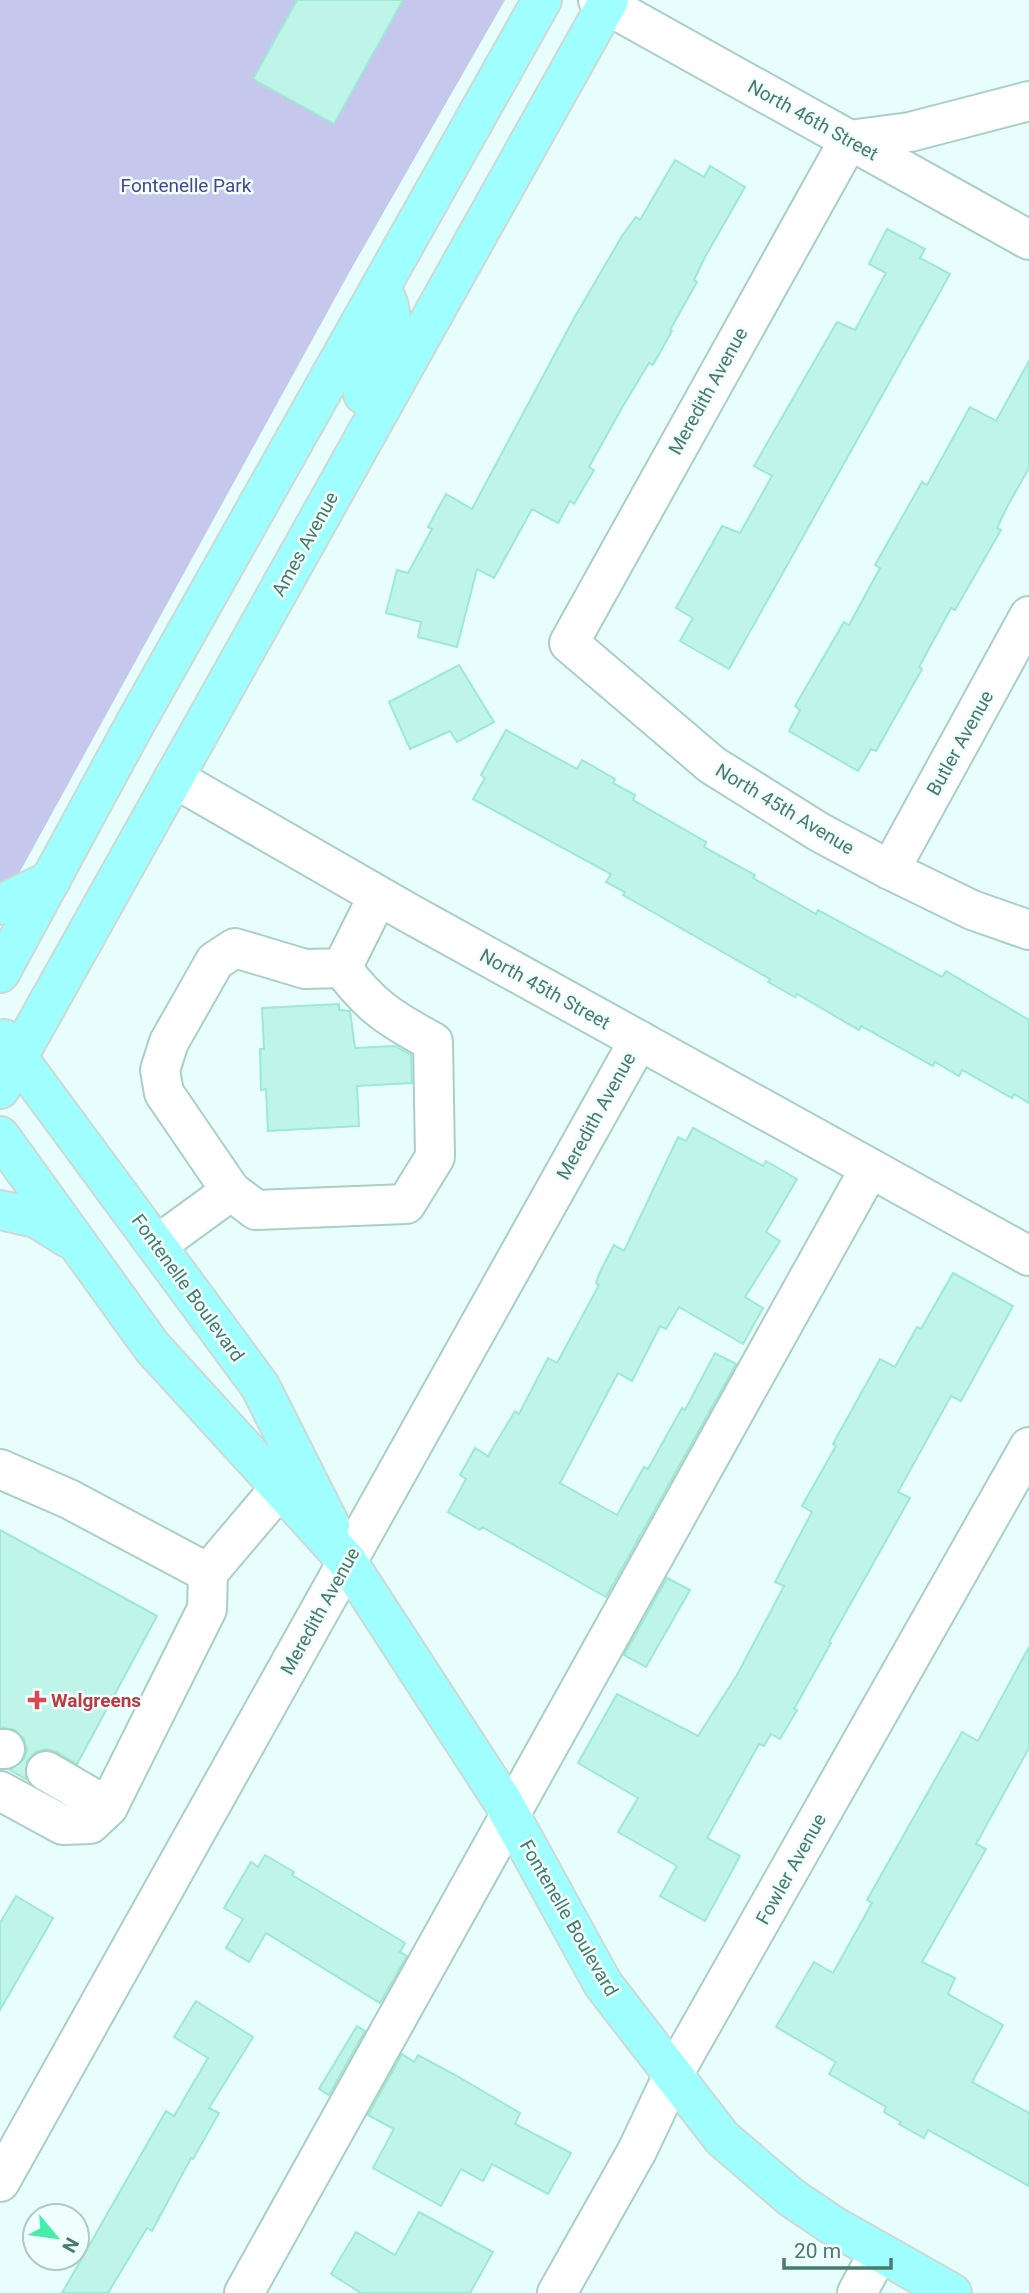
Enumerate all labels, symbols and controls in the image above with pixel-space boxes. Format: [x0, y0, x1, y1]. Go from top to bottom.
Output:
street label: North 46th Street [744, 75, 882, 165]
park label: Fontenelle Park [121, 174, 252, 197]
street label: Meredith Avenue [664, 323, 752, 459]
street label: Ames Avenue [267, 488, 343, 600]
street label: Butler Avenue [922, 686, 998, 800]
street label: North 45th Avenue [712, 759, 858, 859]
street label: North 45th Street [476, 944, 614, 1034]
street label: Meredith Avenue [552, 1048, 640, 1184]
street label: Fontenelle Boulevard [127, 1210, 249, 1366]
street label: Meredith Avenue [276, 1543, 364, 1679]
place label: Walgreens [51, 1689, 141, 1712]
marker: Walgreens [29, 1692, 45, 1708]
street label: Fowler Avenue [751, 1809, 831, 1929]
street label: Fontenelle Boulevard [515, 1836, 623, 2000]
north arrow [21, 2202, 91, 2272]
scale bar [784, 2226, 891, 2270]
text: N [57, 2234, 84, 2256]
text: 20 m [794, 2239, 841, 2263]

